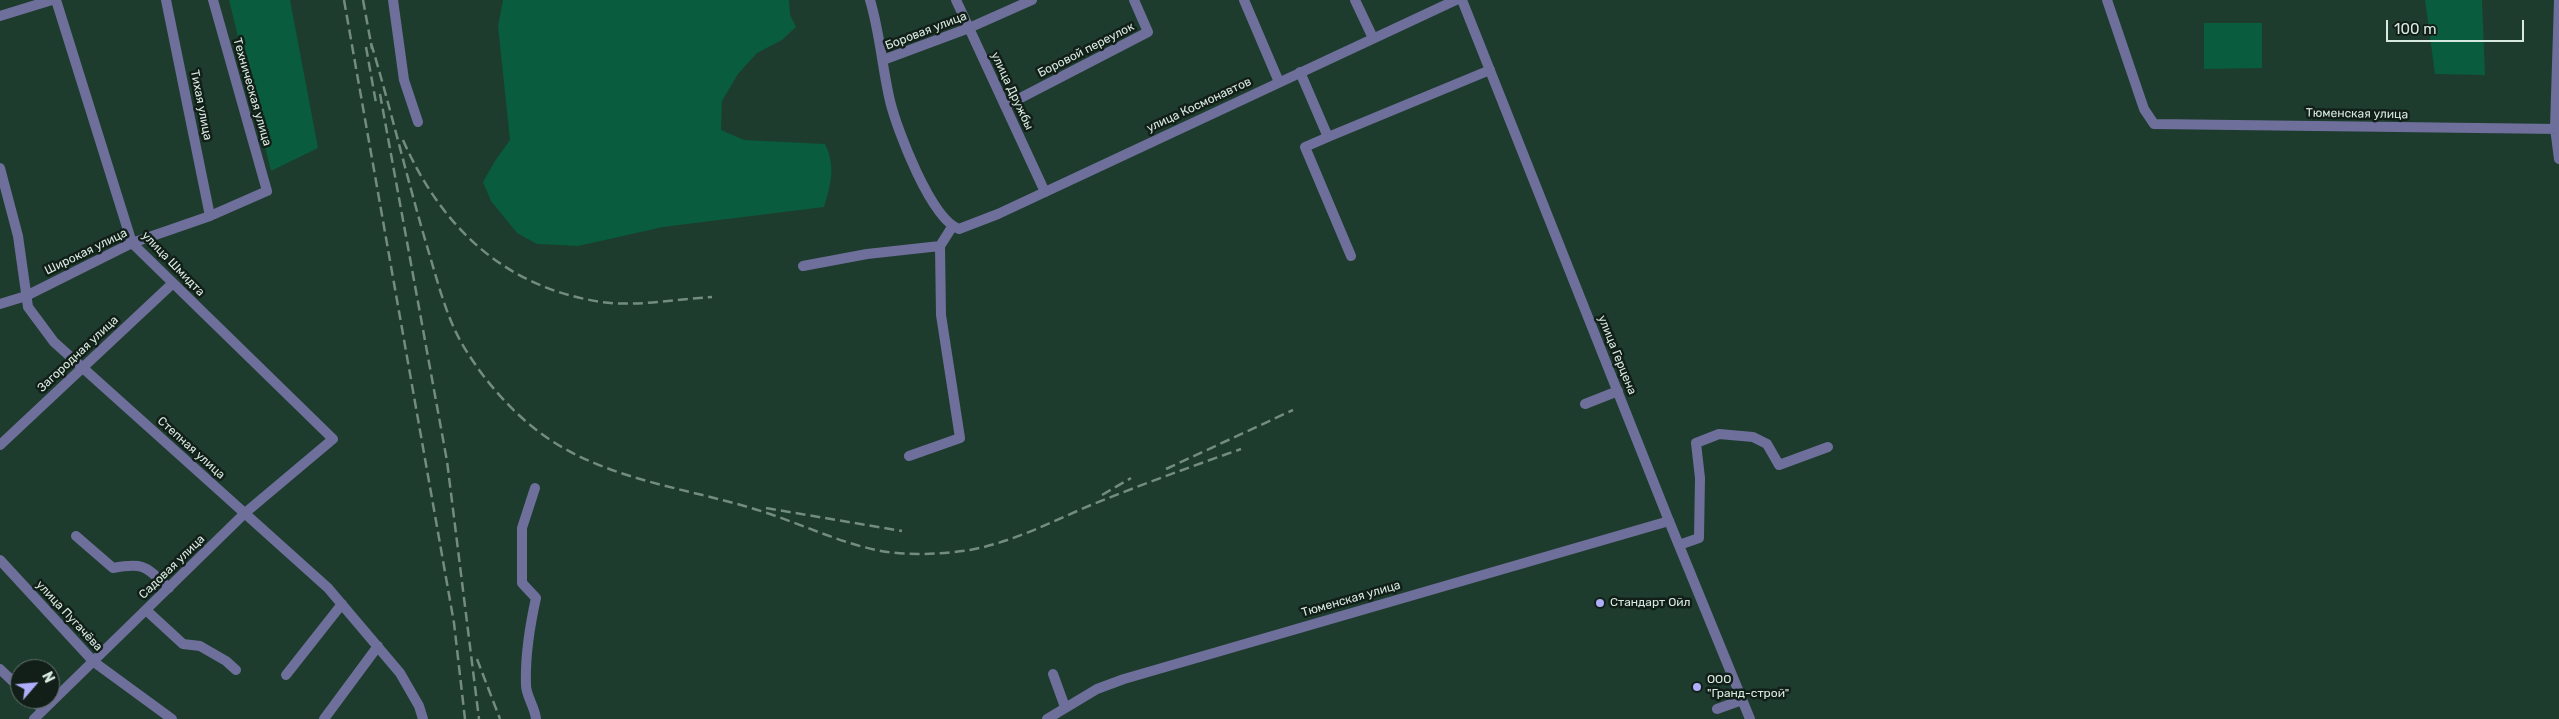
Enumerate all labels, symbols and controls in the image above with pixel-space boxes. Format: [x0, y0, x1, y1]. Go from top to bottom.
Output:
street label: Боровая улица [883, 9, 969, 53]
scale bar [2389, 10, 2526, 42]
street label: Боровой переулок [1035, 19, 1137, 81]
text: 100 m [2394, 20, 2436, 38]
street label: Техническая улица [230, 36, 274, 148]
street label: улица Дружбы [988, 50, 1036, 132]
street label: Тихая улица [187, 69, 215, 141]
street label: улица Космонавтов [1144, 74, 1254, 136]
street label: Тюменская улица [2306, 106, 2408, 122]
street label: Широкая улица [42, 226, 130, 278]
street label: улица Шмидта [139, 229, 207, 299]
street label: Загородная улица [35, 313, 121, 395]
street label: улица Герцена [1595, 313, 1639, 397]
street label: Степная улица [154, 414, 228, 482]
street label: Садовая улица [136, 532, 208, 602]
street label: улица Пугачёва [33, 578, 105, 654]
street label: Тюменская улица [1300, 578, 1402, 620]
place label: Стандарт Ойл [1610, 596, 1691, 610]
marker: Стандарт Ойл [1594, 597, 1606, 609]
north arrow [10, 659, 60, 709]
text: N [38, 669, 58, 686]
place label: ООО "Гранд-строй" [1707, 673, 1789, 701]
marker: ООО "Гранд-строй" [1691, 681, 1703, 693]

